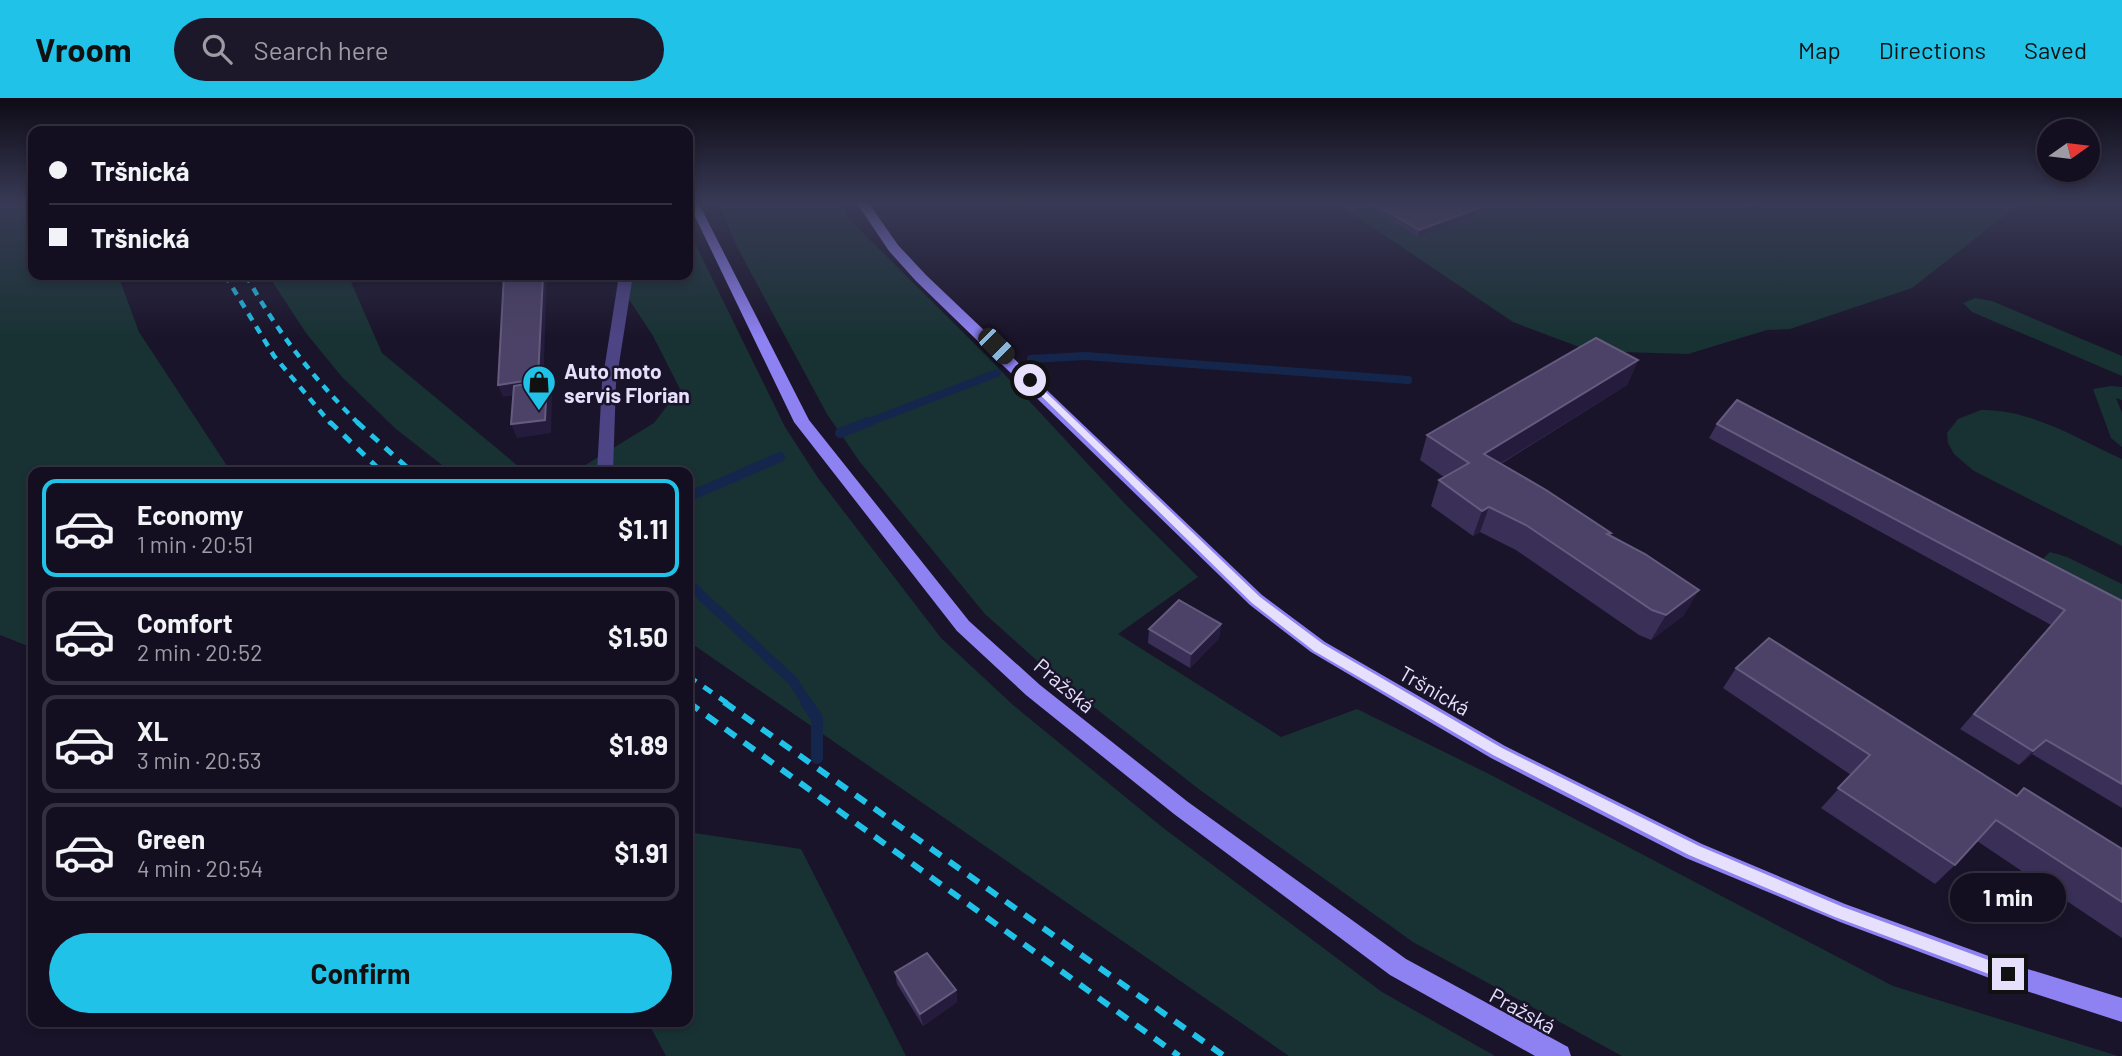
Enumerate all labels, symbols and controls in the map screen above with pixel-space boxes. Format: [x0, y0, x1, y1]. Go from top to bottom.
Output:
search box [174, 18, 664, 81]
text: Vroom [35, 29, 132, 69]
icon: search [198, 30, 236, 68]
text: Search here [254, 34, 389, 65]
text: Map [1798, 35, 1841, 64]
text: Directions [1879, 35, 1986, 64]
text: Saved [2024, 35, 2087, 64]
north arrow [2037, 119, 2100, 182]
map controls [2037, 119, 2100, 182]
text: Tršnická [91, 155, 189, 186]
text: Tršnická [91, 222, 189, 253]
car [974, 324, 1019, 368]
place label: Auto moto servis Florian [564, 358, 690, 407]
shop icon: Auto moto servis Florian [520, 363, 558, 412]
route start [1014, 364, 1046, 396]
icon: car [53, 497, 116, 560]
text: Economy [137, 499, 243, 530]
text: $1.11 [618, 513, 668, 544]
text: 1 min · 20:51 [137, 530, 253, 558]
icon: car [53, 605, 116, 668]
text: Comfort [137, 607, 233, 638]
text: $1.50 [608, 621, 668, 652]
text: 2 min · 20:52 [137, 638, 263, 666]
street label: Pražská [1030, 653, 1100, 717]
street label: Tršnická [1395, 660, 1475, 720]
icon: car [53, 713, 116, 776]
text: XL [137, 715, 168, 746]
text: $1.89 [609, 729, 668, 760]
text: 3 min · 20:53 [137, 746, 262, 774]
icon: car [53, 821, 116, 884]
text: Green [137, 823, 205, 854]
text: $1.91 [614, 837, 668, 868]
text: 4 min · 20:54 [137, 854, 263, 882]
callout: 1 min [1950, 872, 2066, 922]
text: 1 min [1983, 883, 2033, 911]
button: Confirm [49, 933, 672, 1013]
route end [1992, 958, 2024, 990]
street label: Pražská [1486, 982, 1560, 1038]

